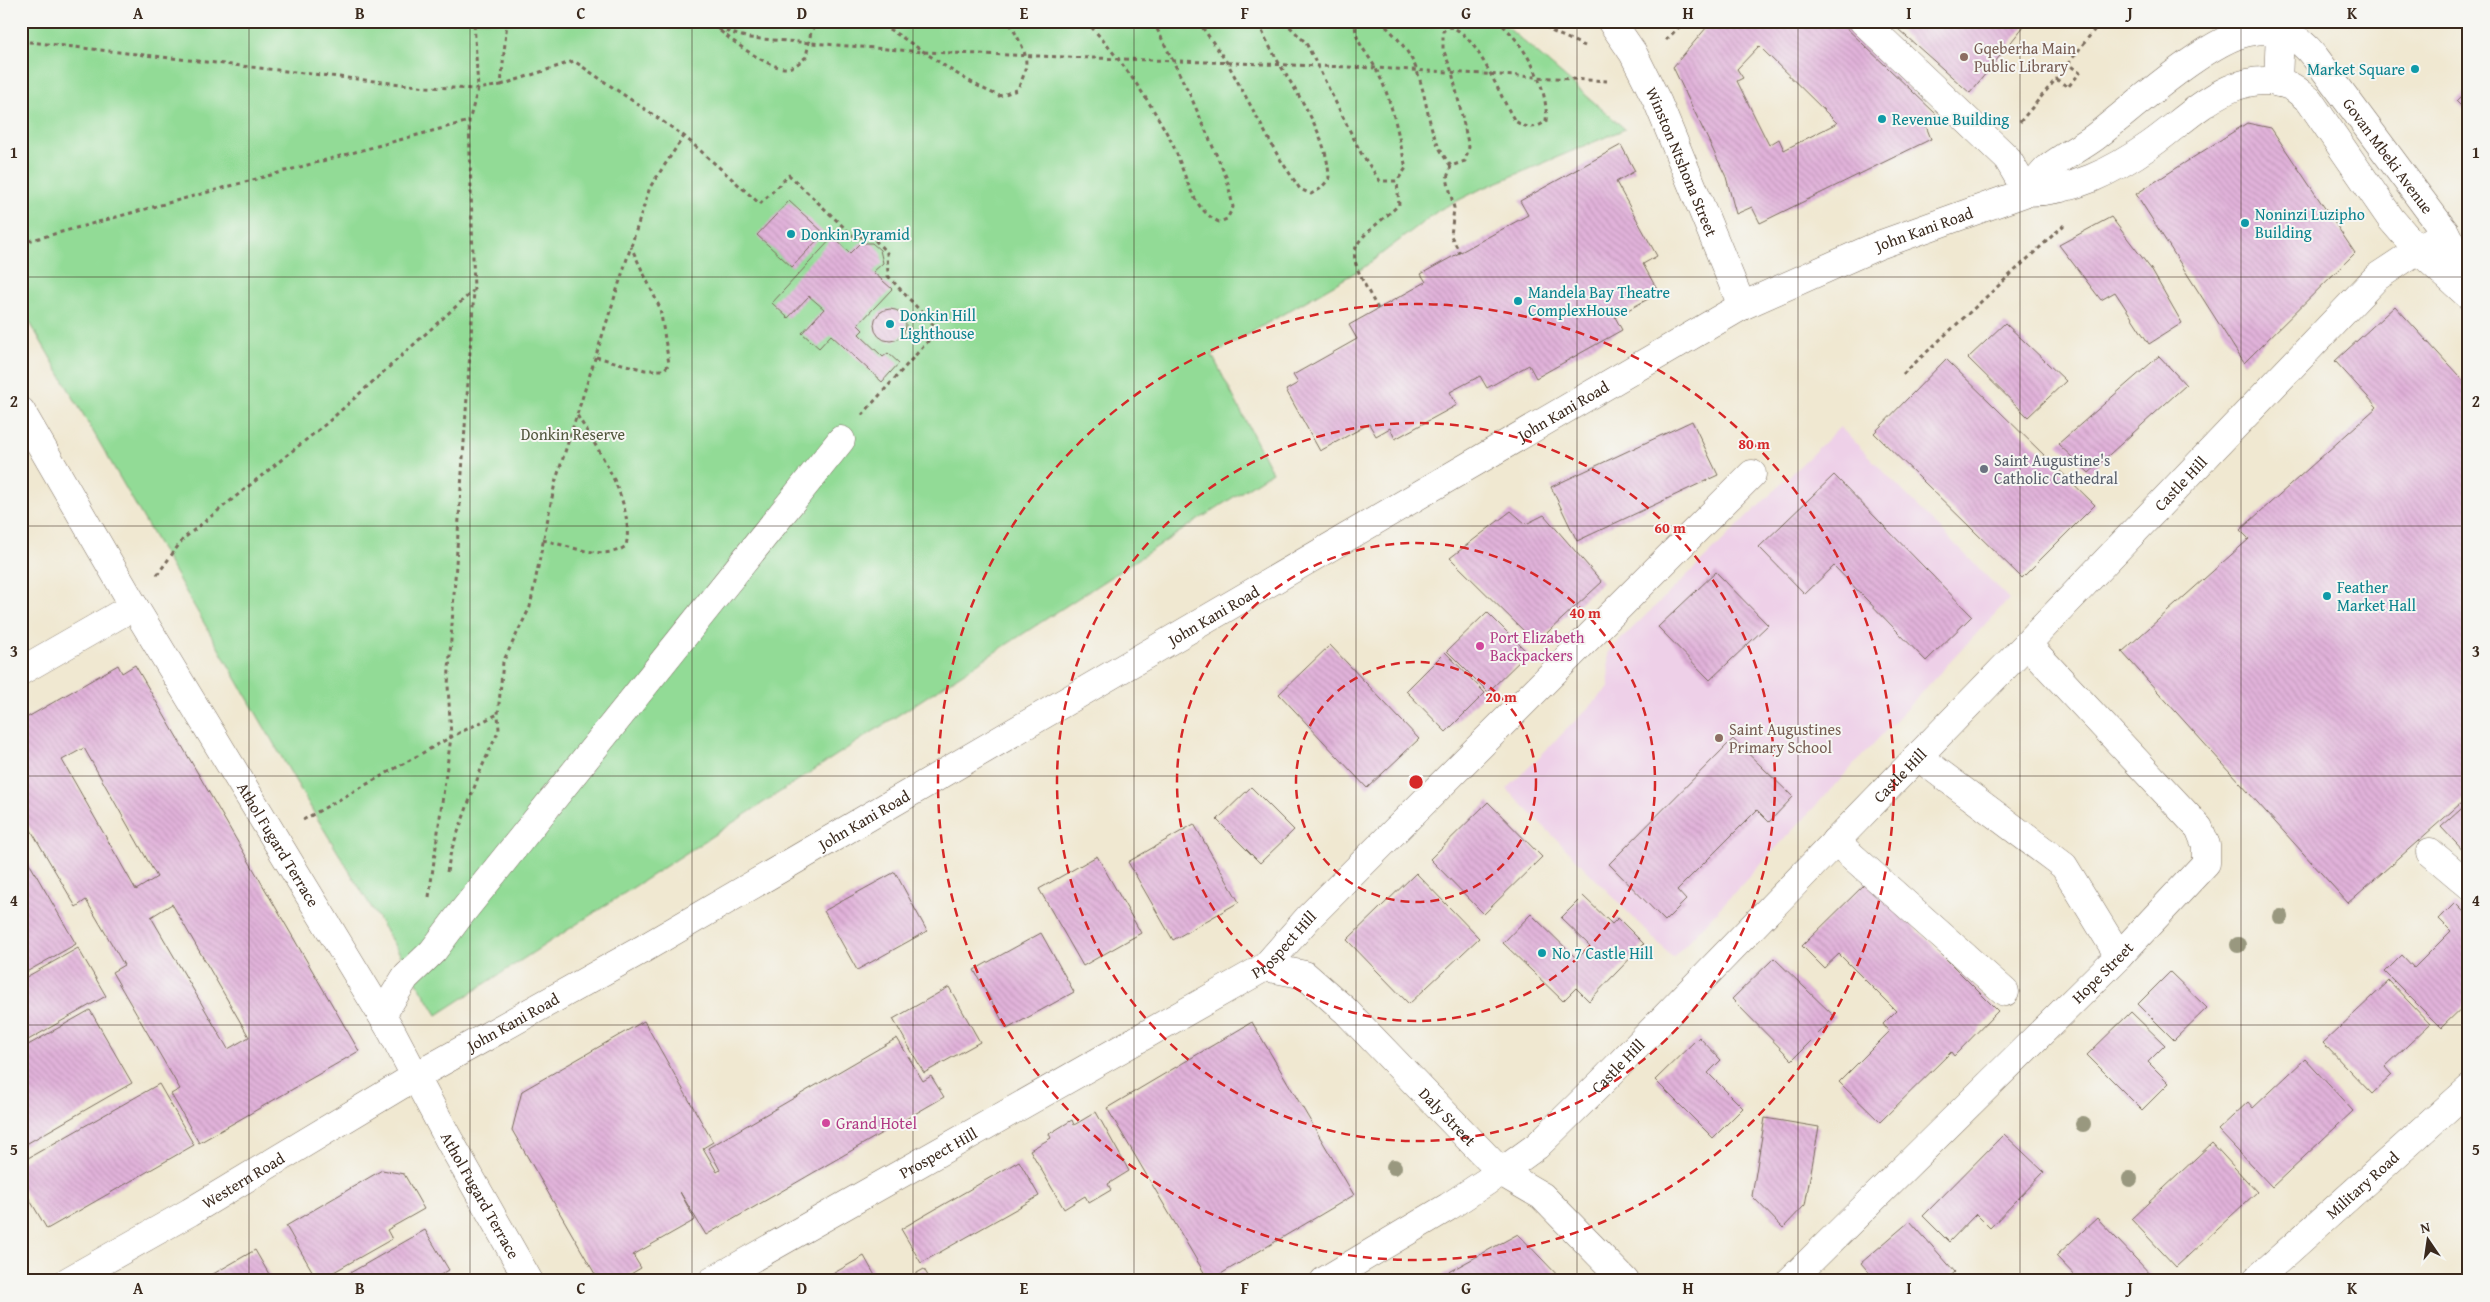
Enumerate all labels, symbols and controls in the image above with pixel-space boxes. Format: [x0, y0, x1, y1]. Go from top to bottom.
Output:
text: A [133, 1, 144, 25]
text: B [355, 1, 365, 25]
text: C [576, 1, 586, 25]
text: D [797, 1, 807, 25]
text: E [1020, 1, 1029, 25]
text: F [1241, 1, 1249, 25]
text: G [1461, 1, 1471, 25]
text: H [1682, 1, 1694, 25]
text: I [1906, 1, 1912, 25]
text: J [2124, 1, 2133, 25]
text: K [2347, 1, 2358, 25]
place label: Gqeberha Main Public Library [1974, 36, 2076, 78]
marker: Gqeberha Main Public Library [1958, 51, 1970, 63]
place label: Market Square [2307, 57, 2405, 81]
marker: Market Square [2409, 63, 2421, 75]
street label: Winston Ntshona Street [1640, 83, 1724, 240]
street label: Govan Mbeki Avenue [2337, 93, 2439, 219]
place label: Revenue Building [1892, 107, 2009, 131]
marker: Revenue Building [1876, 113, 1888, 125]
text: 1 [10, 140, 18, 164]
text: 1 [2472, 140, 2480, 164]
street label: John Kani Road [1869, 200, 1977, 258]
place label: Noninzi Luzipho Building [2255, 202, 2365, 244]
marker: Noninzi Luzipho Building [2239, 217, 2251, 229]
place label: Donkin Pyramid [801, 222, 910, 246]
marker: Donkin Pyramid [785, 228, 797, 240]
place label: Mandela Bay Theatre ComplexHouse [1528, 280, 1670, 322]
marker: Mandela Bay Theatre ComplexHouse [1512, 295, 1524, 307]
place label: Donkin Hill Lighthouse [900, 303, 977, 345]
marker: Donkin Hill Lighthouse [884, 318, 896, 330]
street label: John Kani Road [1511, 374, 1614, 448]
text: 2 [10, 389, 18, 413]
text: 2 [2472, 389, 2480, 413]
park label: Donkin Reserve [521, 422, 625, 446]
text: 80 m [1738, 433, 1770, 454]
place label: Saint Augustine's Catholic Cathedral [1994, 448, 2119, 490]
street label: Castle Hill [2148, 450, 2213, 516]
marker: Saint Augustine's Catholic Cathedral [1978, 463, 1990, 475]
text: 60 m [1654, 517, 1686, 538]
place label: Feather Market Hall [2337, 575, 2416, 617]
street label: John Kani Road [1162, 579, 1264, 652]
marker: Feather Market Hall [2321, 590, 2333, 602]
text: 40 m [1569, 602, 1601, 623]
place label: Port Elizabeth Backpackers [1490, 625, 1585, 667]
text: 3 [10, 639, 18, 663]
text: 3 [2472, 639, 2480, 663]
marker: Port Elizabeth Backpackers [1474, 640, 1486, 652]
text: 20 m [1485, 686, 1517, 707]
place label: Saint Augustines Primary School [1729, 717, 1841, 759]
marker: Saint Augustines Primary School [1713, 732, 1725, 744]
street label: Castle Hill [1867, 742, 1932, 808]
centre of rings [1407, 773, 1425, 791]
street label: Athol Fugard Terrace [231, 777, 325, 911]
street label: John Kani Road [812, 783, 915, 857]
text: 4 [10, 888, 18, 912]
text: 4 [2472, 888, 2480, 912]
street label: Prospect Hill [1247, 904, 1322, 984]
street label: Hope Street [2066, 936, 2139, 1009]
place label: No 7 Castle Hill [1552, 941, 1654, 965]
marker: No 7 Castle Hill [1536, 947, 1548, 959]
street label: John Kani Road [461, 986, 564, 1058]
street label: Castle Hill [1585, 1033, 1650, 1099]
street label: Daly Street [1413, 1082, 1482, 1152]
place label: Grand Hotel [836, 1111, 917, 1135]
marker: Grand Hotel [820, 1117, 832, 1129]
street label: Prospect Hill [895, 1121, 982, 1184]
street label: Athol Fugard Terrace [435, 1128, 526, 1263]
text: 5 [10, 1137, 18, 1161]
text: 5 [2472, 1137, 2480, 1161]
street label: Military Road [2320, 1145, 2405, 1224]
street label: Western Road [197, 1146, 289, 1214]
north arrow [2402, 1214, 2452, 1264]
text: N [2418, 1216, 2433, 1238]
text: A [133, 1276, 144, 1300]
text: B [355, 1276, 365, 1300]
text: C [576, 1276, 586, 1300]
text: D [797, 1276, 807, 1300]
text: E [1020, 1276, 1029, 1300]
text: F [1241, 1276, 1249, 1300]
text: G [1461, 1276, 1471, 1300]
text: H [1682, 1276, 1694, 1300]
text: I [1906, 1276, 1912, 1300]
text: J [2124, 1276, 2133, 1300]
text: K [2347, 1276, 2358, 1300]

